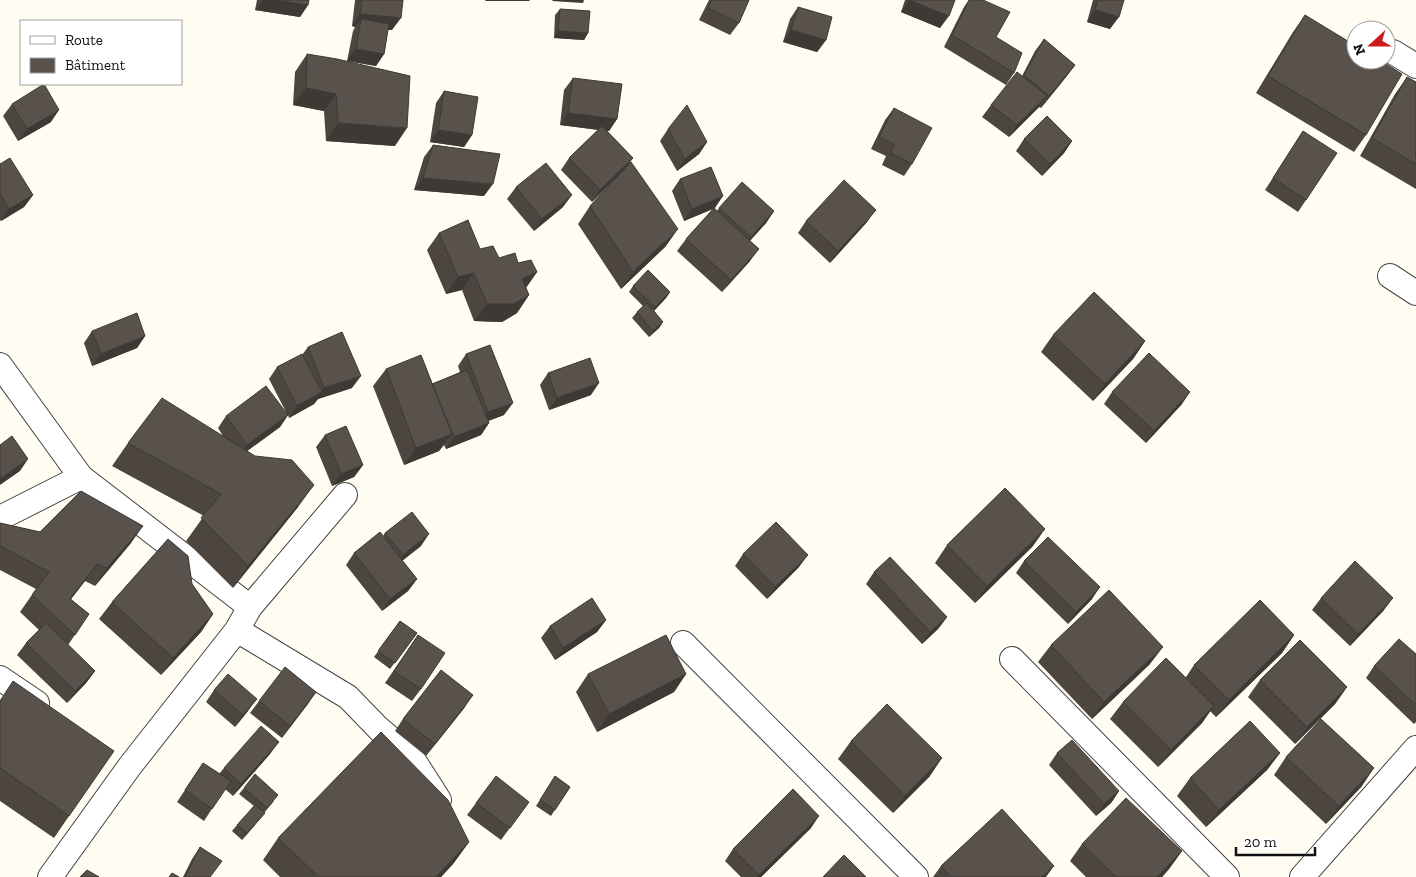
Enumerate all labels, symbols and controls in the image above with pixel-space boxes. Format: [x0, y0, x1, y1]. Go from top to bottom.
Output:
legend [20, 20, 182, 85]
north arrow [1346, 20, 1396, 70]
text: Route [65, 31, 103, 49]
text: N [1349, 41, 1369, 57]
text: Bâtiment [65, 56, 126, 74]
scale bar [1236, 824, 1315, 856]
text: 20 m [1244, 833, 1277, 851]

